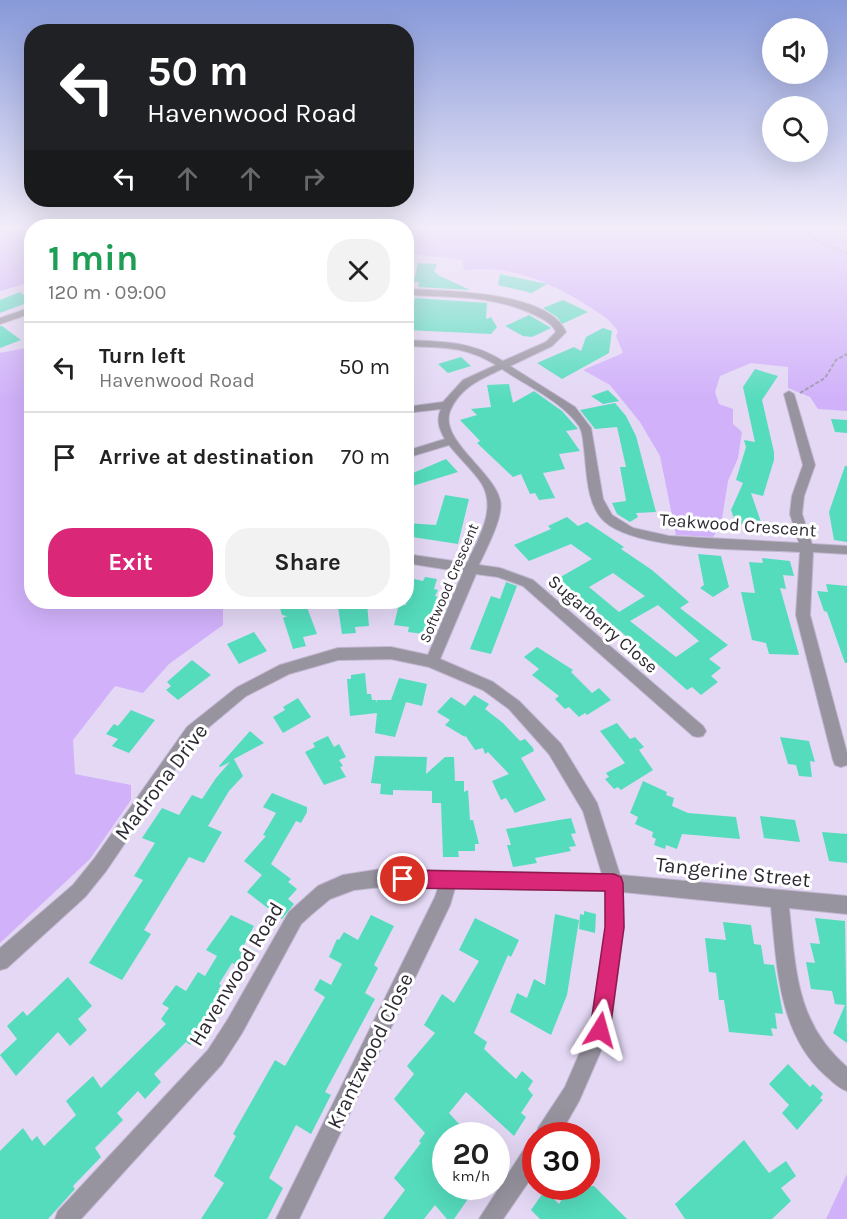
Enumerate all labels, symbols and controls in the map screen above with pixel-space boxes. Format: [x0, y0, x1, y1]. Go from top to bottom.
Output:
map controls [762, 18, 828, 162]
button: sound [762, 18, 828, 84]
text: 50 m [147, 46, 249, 96]
icon: left [48, 48, 126, 126]
button: search [762, 96, 828, 162]
text: Havenwood Road [147, 97, 357, 129]
icon: left [108, 162, 141, 195]
icon: ahead [171, 162, 204, 195]
icon: ahead [234, 162, 267, 195]
icon: right [297, 162, 330, 195]
text: 1 min [48, 237, 138, 279]
button: close [327, 239, 390, 302]
text: 120 m · 09:00 [48, 281, 166, 304]
text: Turn left [99, 343, 186, 369]
icon: left [48, 351, 81, 384]
text: 50 m [339, 354, 390, 380]
text: Havenwood Road [99, 369, 255, 392]
icon: arrive [48, 441, 81, 474]
text: Arrive at destination [99, 444, 314, 470]
text: 70 m [341, 444, 390, 470]
street label: Teakwood Crescent [659, 509, 817, 541]
street label: Softwood Crescent [416, 520, 482, 645]
button: Exit [48, 528, 213, 597]
button: Share [225, 528, 390, 597]
street label: Sugarberry Close [543, 570, 663, 678]
street label: Madrona Drive [110, 719, 212, 845]
street label: Tangerine Street [654, 852, 812, 892]
pin [377, 853, 428, 904]
icon: arrive [386, 862, 419, 895]
street label: Havenwood Road [184, 898, 288, 1050]
street label: Krantzwood Close [322, 969, 418, 1133]
position arrow [568, 998, 632, 1062]
speed limit sign: 30 [522, 1122, 600, 1200]
text: 20 [452, 1136, 490, 1172]
text: km/h [452, 1167, 490, 1185]

